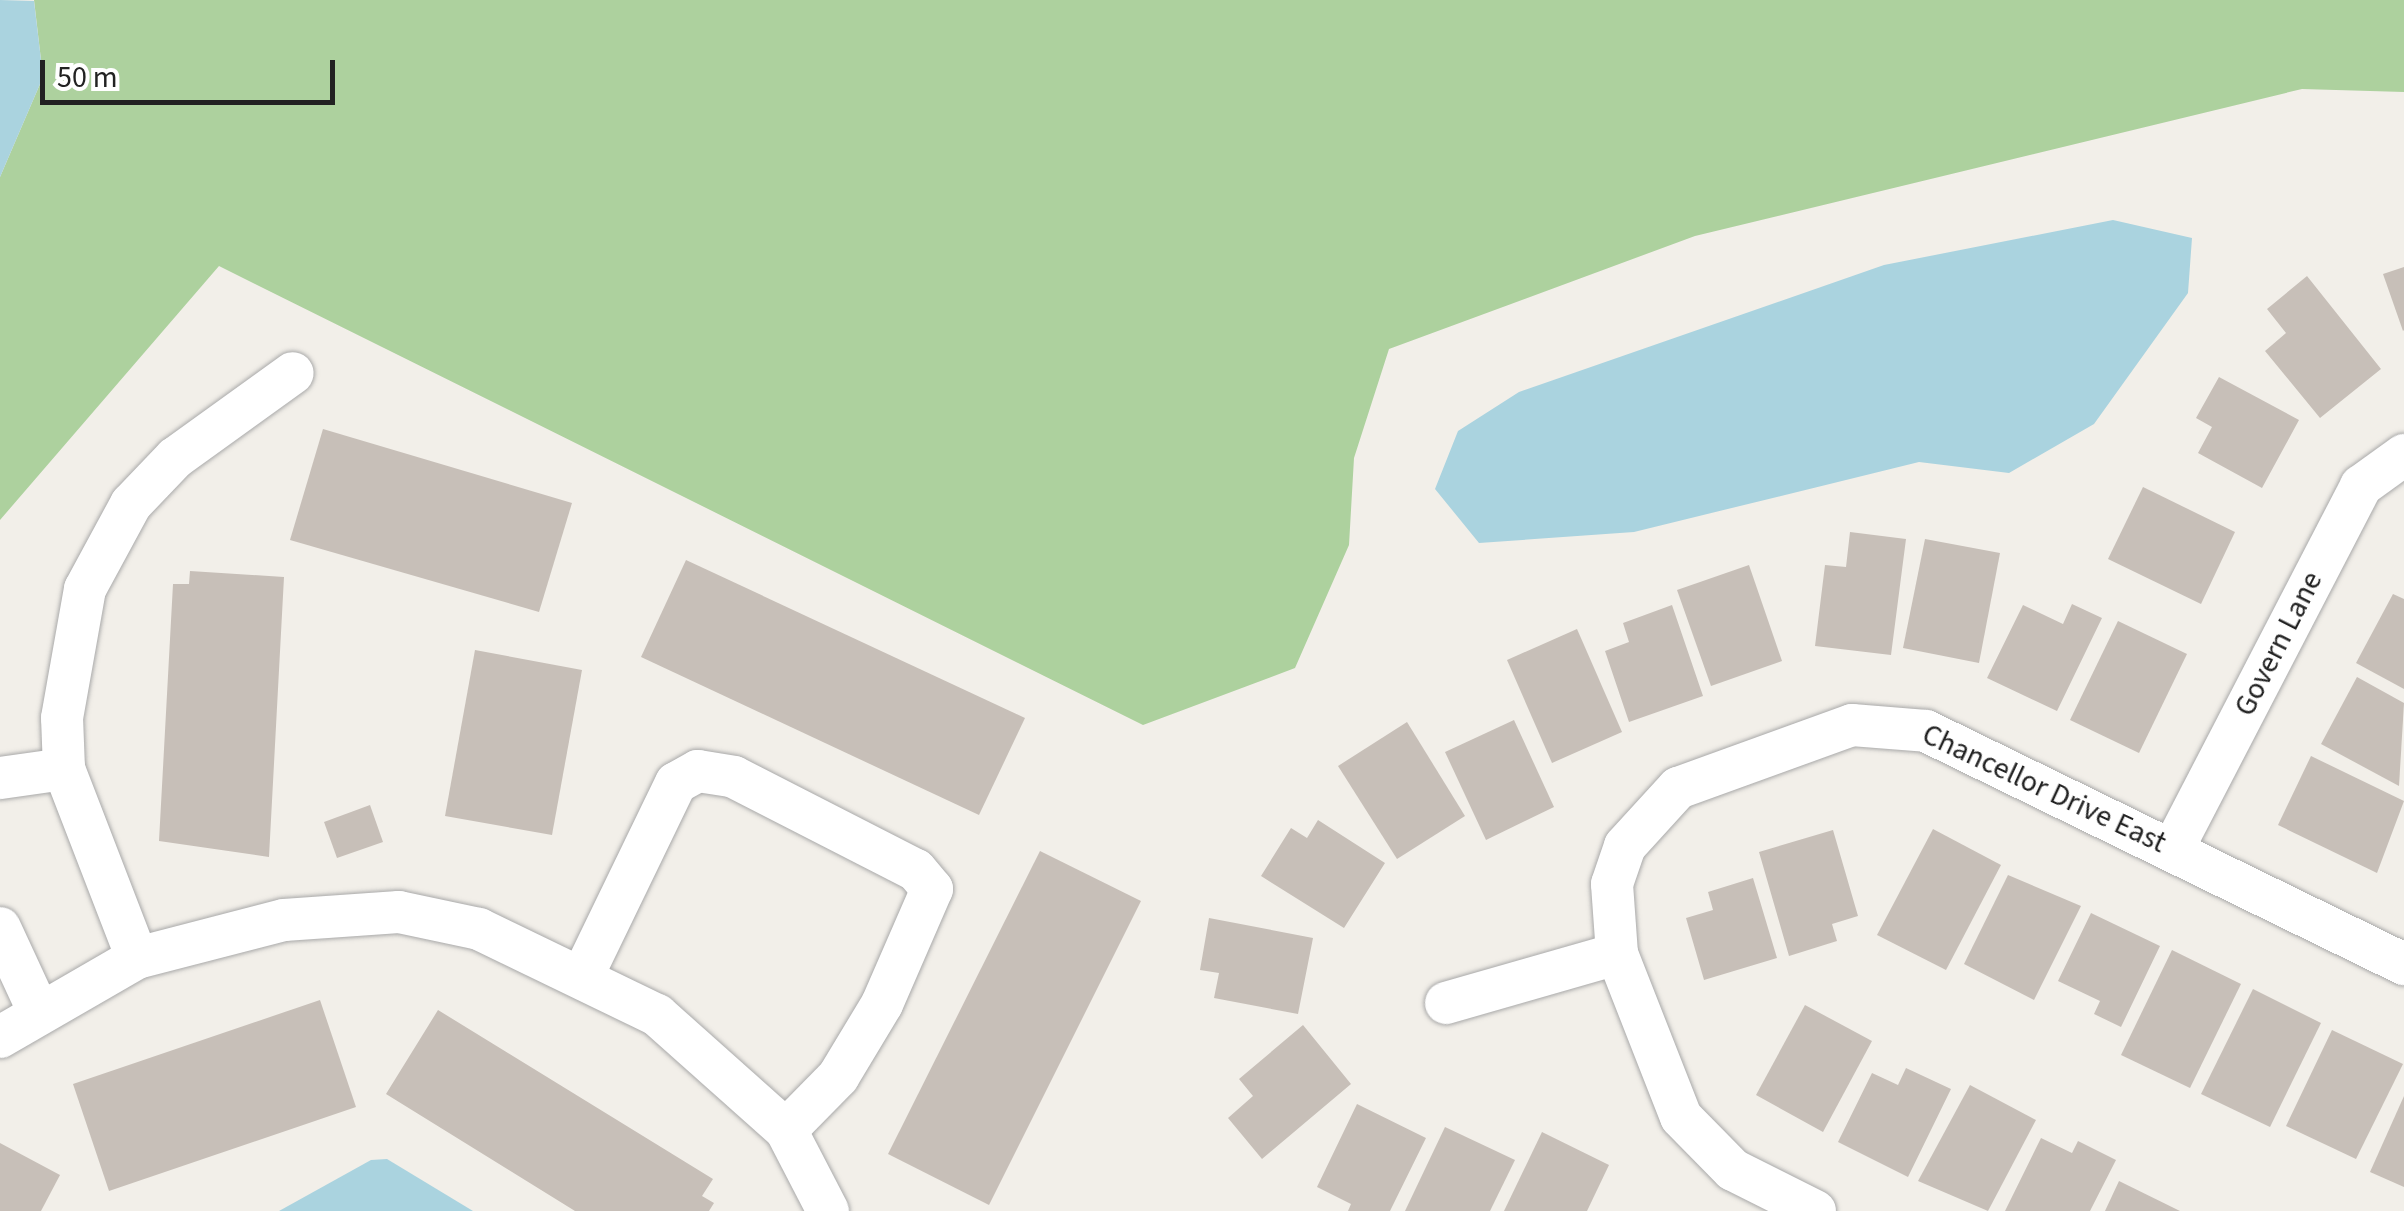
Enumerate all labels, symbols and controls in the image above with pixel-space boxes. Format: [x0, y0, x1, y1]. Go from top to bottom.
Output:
scale bar [45, 40, 340, 102]
text: 50 m [57, 56, 118, 99]
street label: Govern Lane [2227, 566, 2331, 722]
street label: Chancellor Drive East [1916, 717, 2172, 861]

